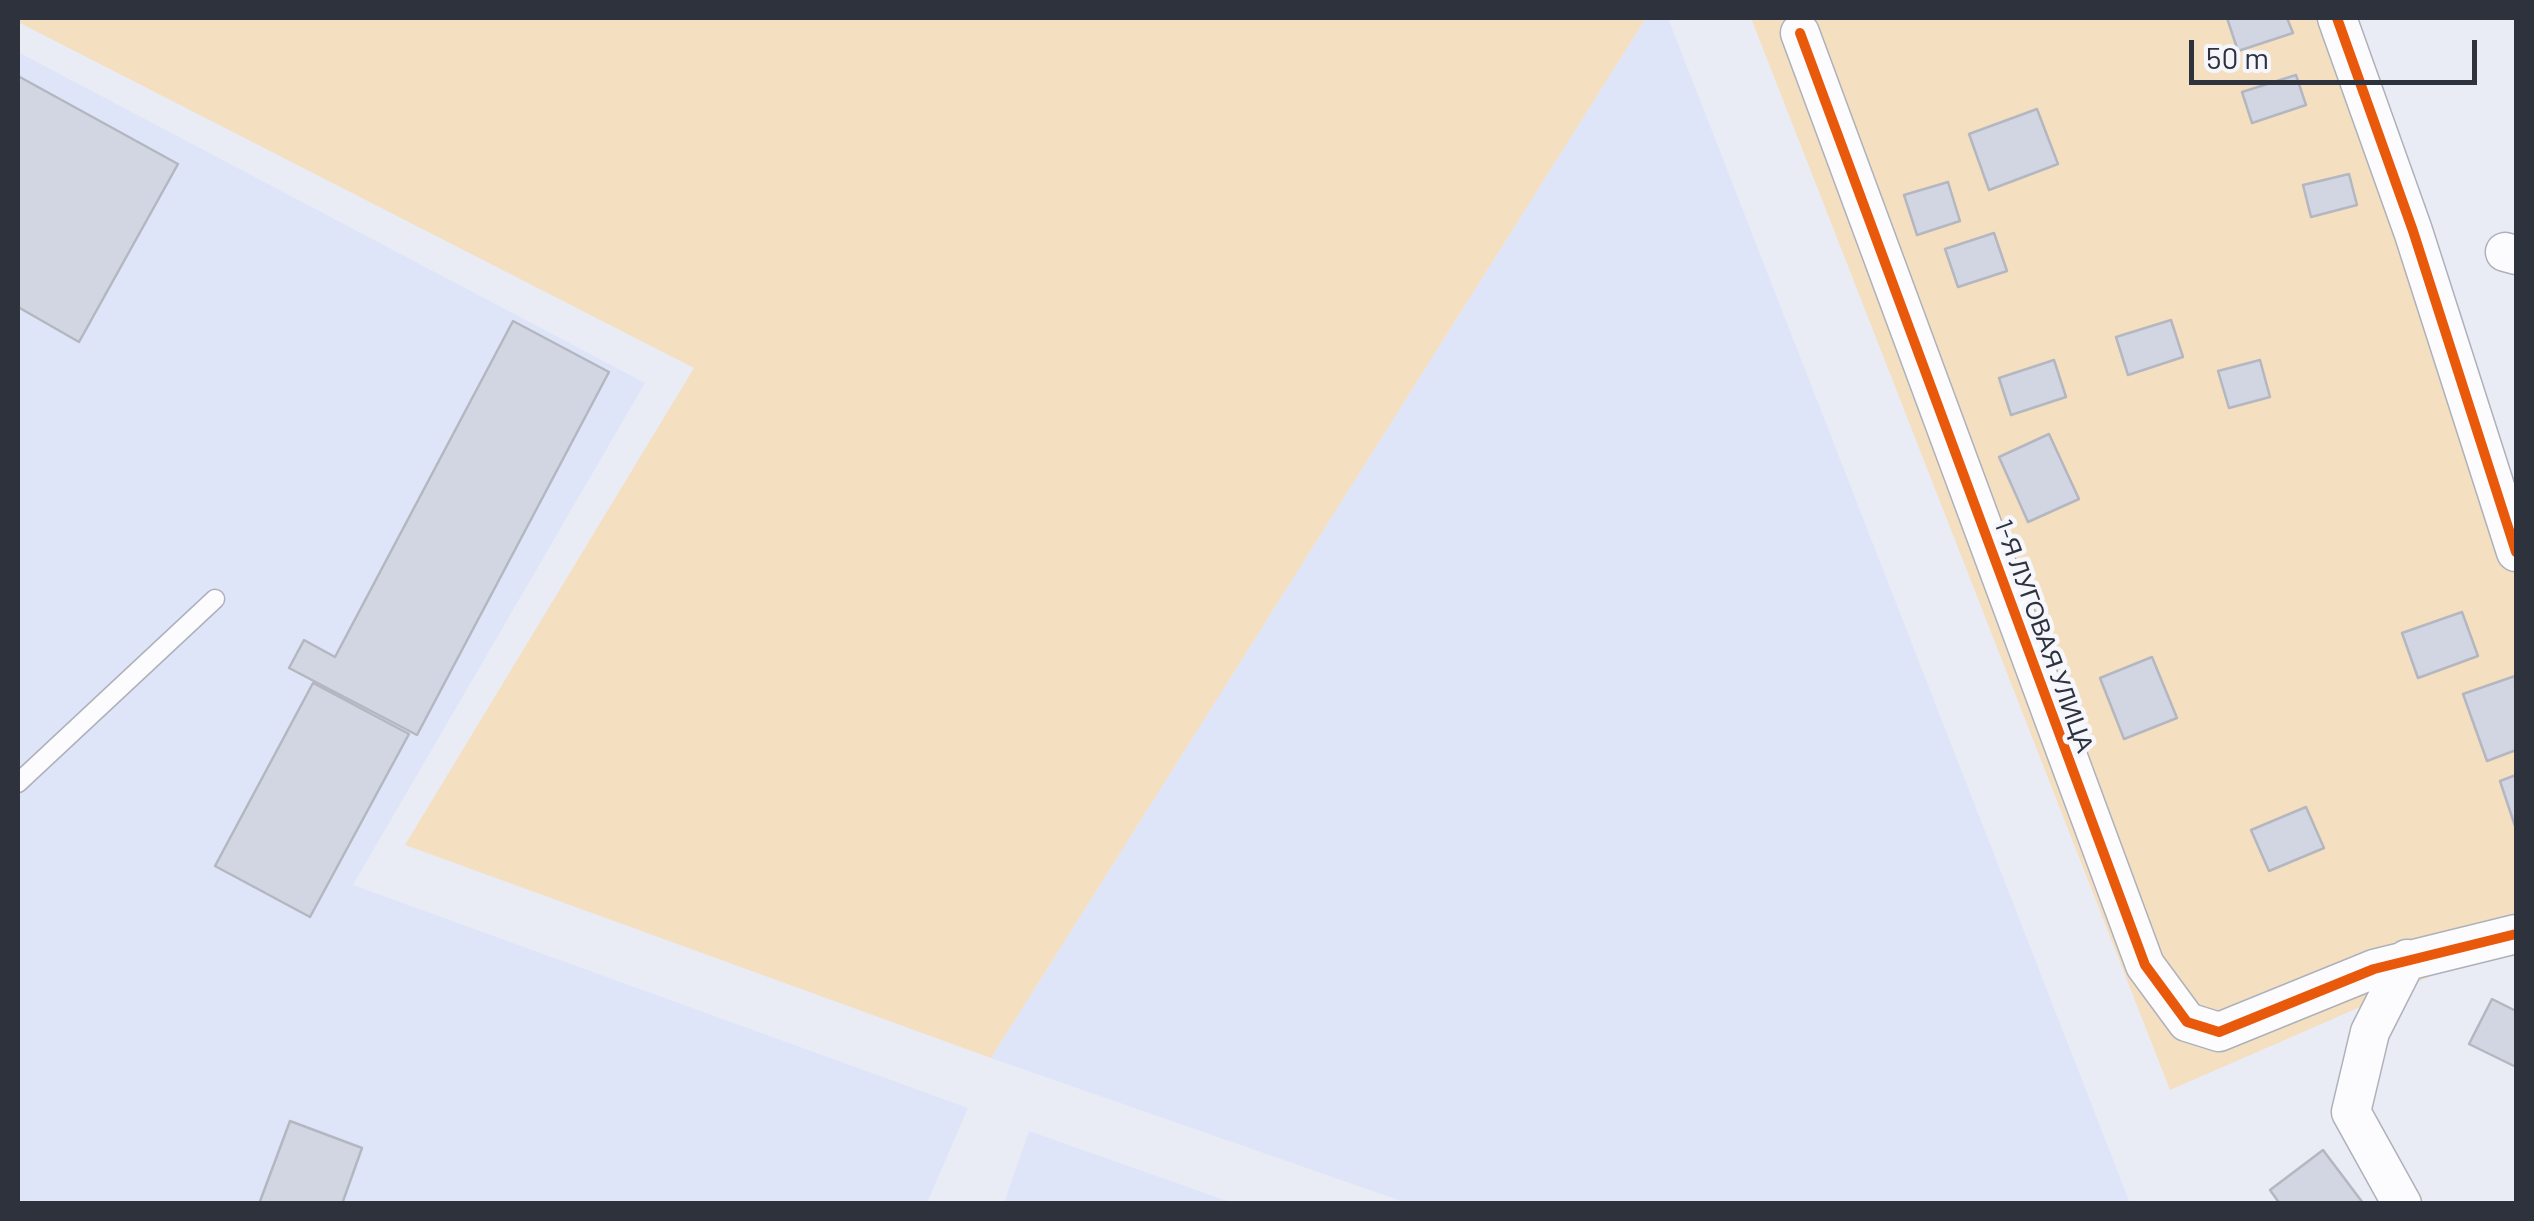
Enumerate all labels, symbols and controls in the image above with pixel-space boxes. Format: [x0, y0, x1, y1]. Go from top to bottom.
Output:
scale bar [2194, 20, 2482, 82]
text: 50 m [2206, 39, 2269, 75]
street label: 1-Я ЛУГОВАЯ УЛИЦА [1988, 515, 2100, 757]

